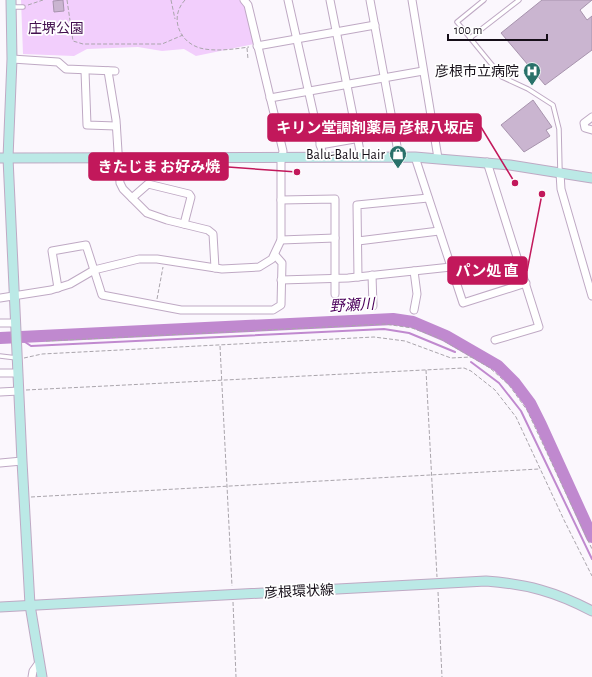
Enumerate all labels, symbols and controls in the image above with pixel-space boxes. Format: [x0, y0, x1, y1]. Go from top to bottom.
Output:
scale bar [448, 16, 547, 42]
park label: 庄堺公園 [28, 21, 84, 36]
text: 100 m [454, 24, 482, 36]
hospital icon: 彦根市立病院 [522, 61, 542, 86]
place label: 彦根市立病院 [435, 64, 519, 79]
callout: キリン堂調剤薬局 彦根八坂店 [268, 114, 481, 141]
text: キリン堂調剤薬局 彦根八坂店 [276, 120, 474, 136]
shop icon: Balu-Balu Hair [388, 144, 408, 169]
place label: Balu-Balu Hair [306, 148, 385, 162]
callout: きたじま お好み焼 [89, 153, 228, 180]
text: きたじま お好み焼 [98, 159, 220, 175]
callout: パン処 直 [448, 257, 527, 284]
text: パン処 直 [455, 262, 519, 279]
water label: 野瀬川 [329, 296, 377, 314]
street label: 彦根環状線 [264, 581, 334, 601]

